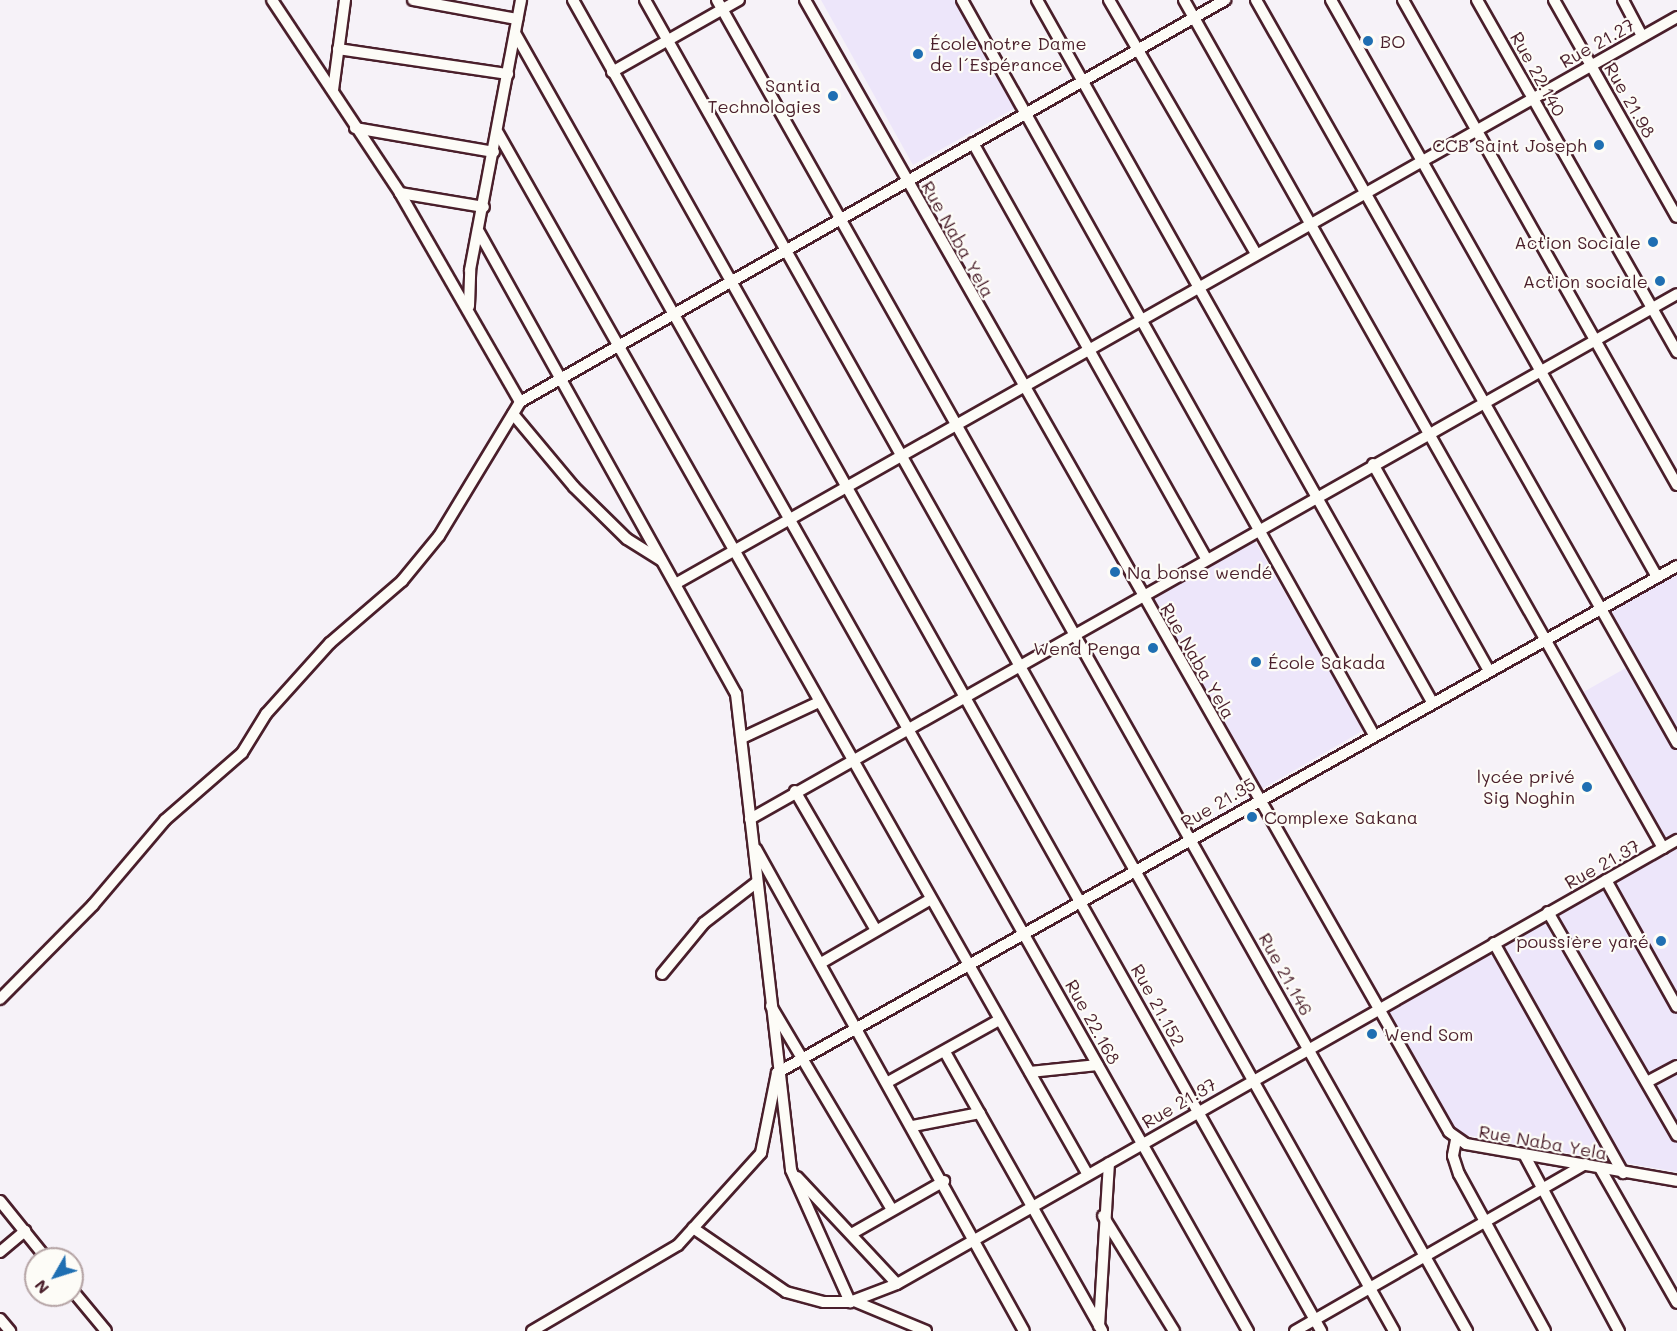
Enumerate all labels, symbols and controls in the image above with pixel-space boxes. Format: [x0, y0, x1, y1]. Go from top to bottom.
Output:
street label: Rue 21.27 [1556, 14, 1638, 72]
street label: Rue 22.140 [1506, 28, 1570, 120]
place label: BO [1380, 30, 1405, 52]
place label: École notre Dame de l´Espérance [930, 33, 1087, 76]
marker: BO [1361, 34, 1375, 48]
marker: École notre Dame de l´Espérance [911, 47, 925, 61]
street label: Rue 21.98 [1600, 59, 1660, 141]
place label: Santia Technologies [707, 75, 821, 118]
marker: Santia Technologies [826, 89, 840, 103]
place label: CCB Saint Joseph [1432, 134, 1587, 156]
marker: CCB Saint Joseph [1592, 138, 1606, 152]
street label: Rue Naba Yela [917, 177, 999, 301]
place label: Action Sociale [1514, 231, 1641, 253]
marker: Action Sociale [1646, 235, 1660, 249]
place label: Action sociale [1523, 270, 1648, 292]
marker: Action sociale [1653, 274, 1667, 288]
place label: Na bonse wendé [1127, 561, 1273, 583]
marker: Na bonse wendé [1108, 565, 1122, 579]
street label: Rue Naba Yela [1156, 599, 1240, 723]
place label: Wend Penga [1033, 637, 1141, 659]
marker: Wend Penga [1146, 641, 1160, 655]
place label: École Sakada [1268, 651, 1386, 673]
marker: École Sakada [1249, 655, 1263, 669]
place label: lycée privé Sig Noghin [1477, 766, 1575, 808]
street label: Rue 21.35 [1177, 773, 1259, 833]
marker: lycée privé Sig Noghin [1580, 780, 1594, 794]
place label: Complexe Sakana [1264, 806, 1418, 828]
marker: Complexe Sakana [1245, 810, 1259, 824]
street label: Rue 21.37 [1561, 835, 1643, 893]
street label: Rue 21.146 [1254, 929, 1318, 1019]
place label: poussière yaré [1517, 930, 1649, 952]
marker: poussière yaré [1654, 934, 1668, 948]
street label: Rue 21.152 [1127, 960, 1189, 1050]
street label: Rue 22.168 [1061, 976, 1125, 1068]
place label: Wend Som [1384, 1023, 1473, 1045]
marker: Wend Som [1365, 1027, 1379, 1041]
street label: Rue 21.37 [1138, 1073, 1220, 1133]
street label: Rue Naba Yela [1477, 1120, 1609, 1164]
north arrow [24, 1247, 84, 1307]
text: N [29, 1276, 53, 1299]

